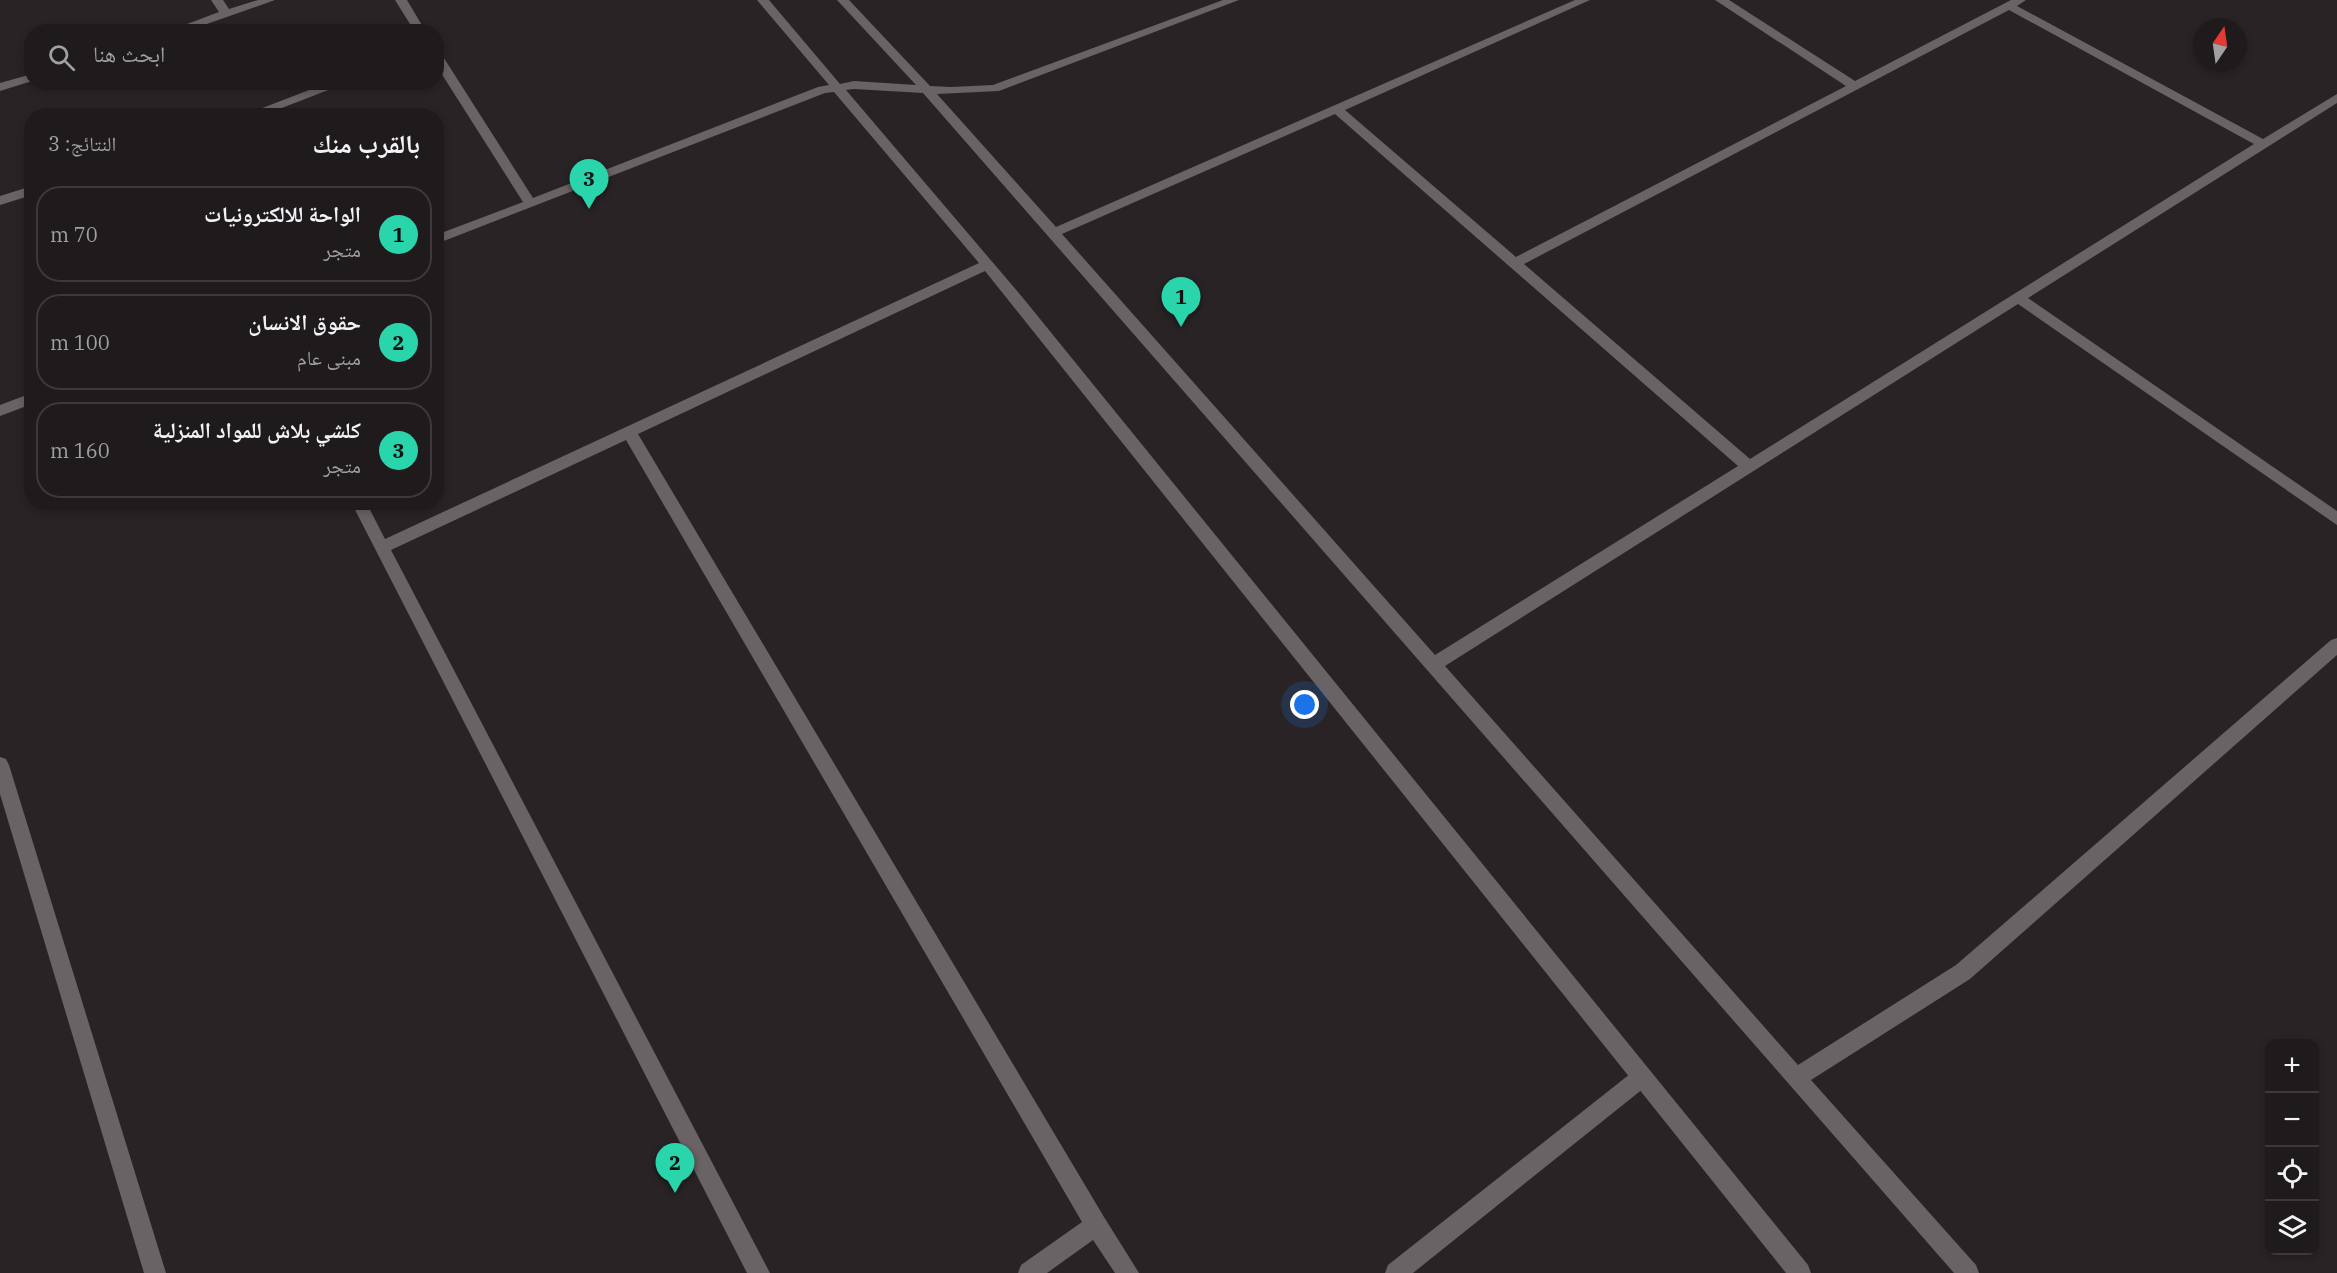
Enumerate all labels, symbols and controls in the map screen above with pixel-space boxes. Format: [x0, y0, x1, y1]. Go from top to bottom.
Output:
north arrow [2193, 18, 2247, 72]
search box [24, 24, 444, 90]
text: ابحث هنا [93, 39, 165, 68]
icon: search [45, 41, 78, 74]
text: بالقرب منك [312, 126, 420, 160]
text: النتائج: 3 [48, 130, 116, 157]
pin: 3 [570, 160, 608, 209]
text: الواحة للالكترونيات [204, 199, 361, 228]
text: 70 m [50, 221, 98, 248]
text: 1 [393, 221, 405, 248]
text: متجر [323, 236, 361, 263]
pin: 1 [1162, 278, 1200, 327]
text: حقوق الانسان [248, 307, 361, 336]
text: 100 m [50, 329, 110, 356]
text: 2 [393, 329, 405, 356]
text: مبنى عام [297, 344, 361, 371]
text: كلشي بلاش للمواد المنزلية [153, 415, 361, 444]
text: 160 m [50, 437, 110, 464]
text: 3 [393, 437, 405, 464]
text: متجر [323, 452, 361, 479]
your location [1290, 690, 1319, 719]
map controls [2265, 1039, 2319, 1255]
button: + [2265, 1039, 2319, 1093]
button: − [2265, 1093, 2319, 1147]
pin: 2 [656, 1144, 694, 1193]
button: locate [2265, 1147, 2319, 1201]
button: layers [2265, 1201, 2319, 1255]

